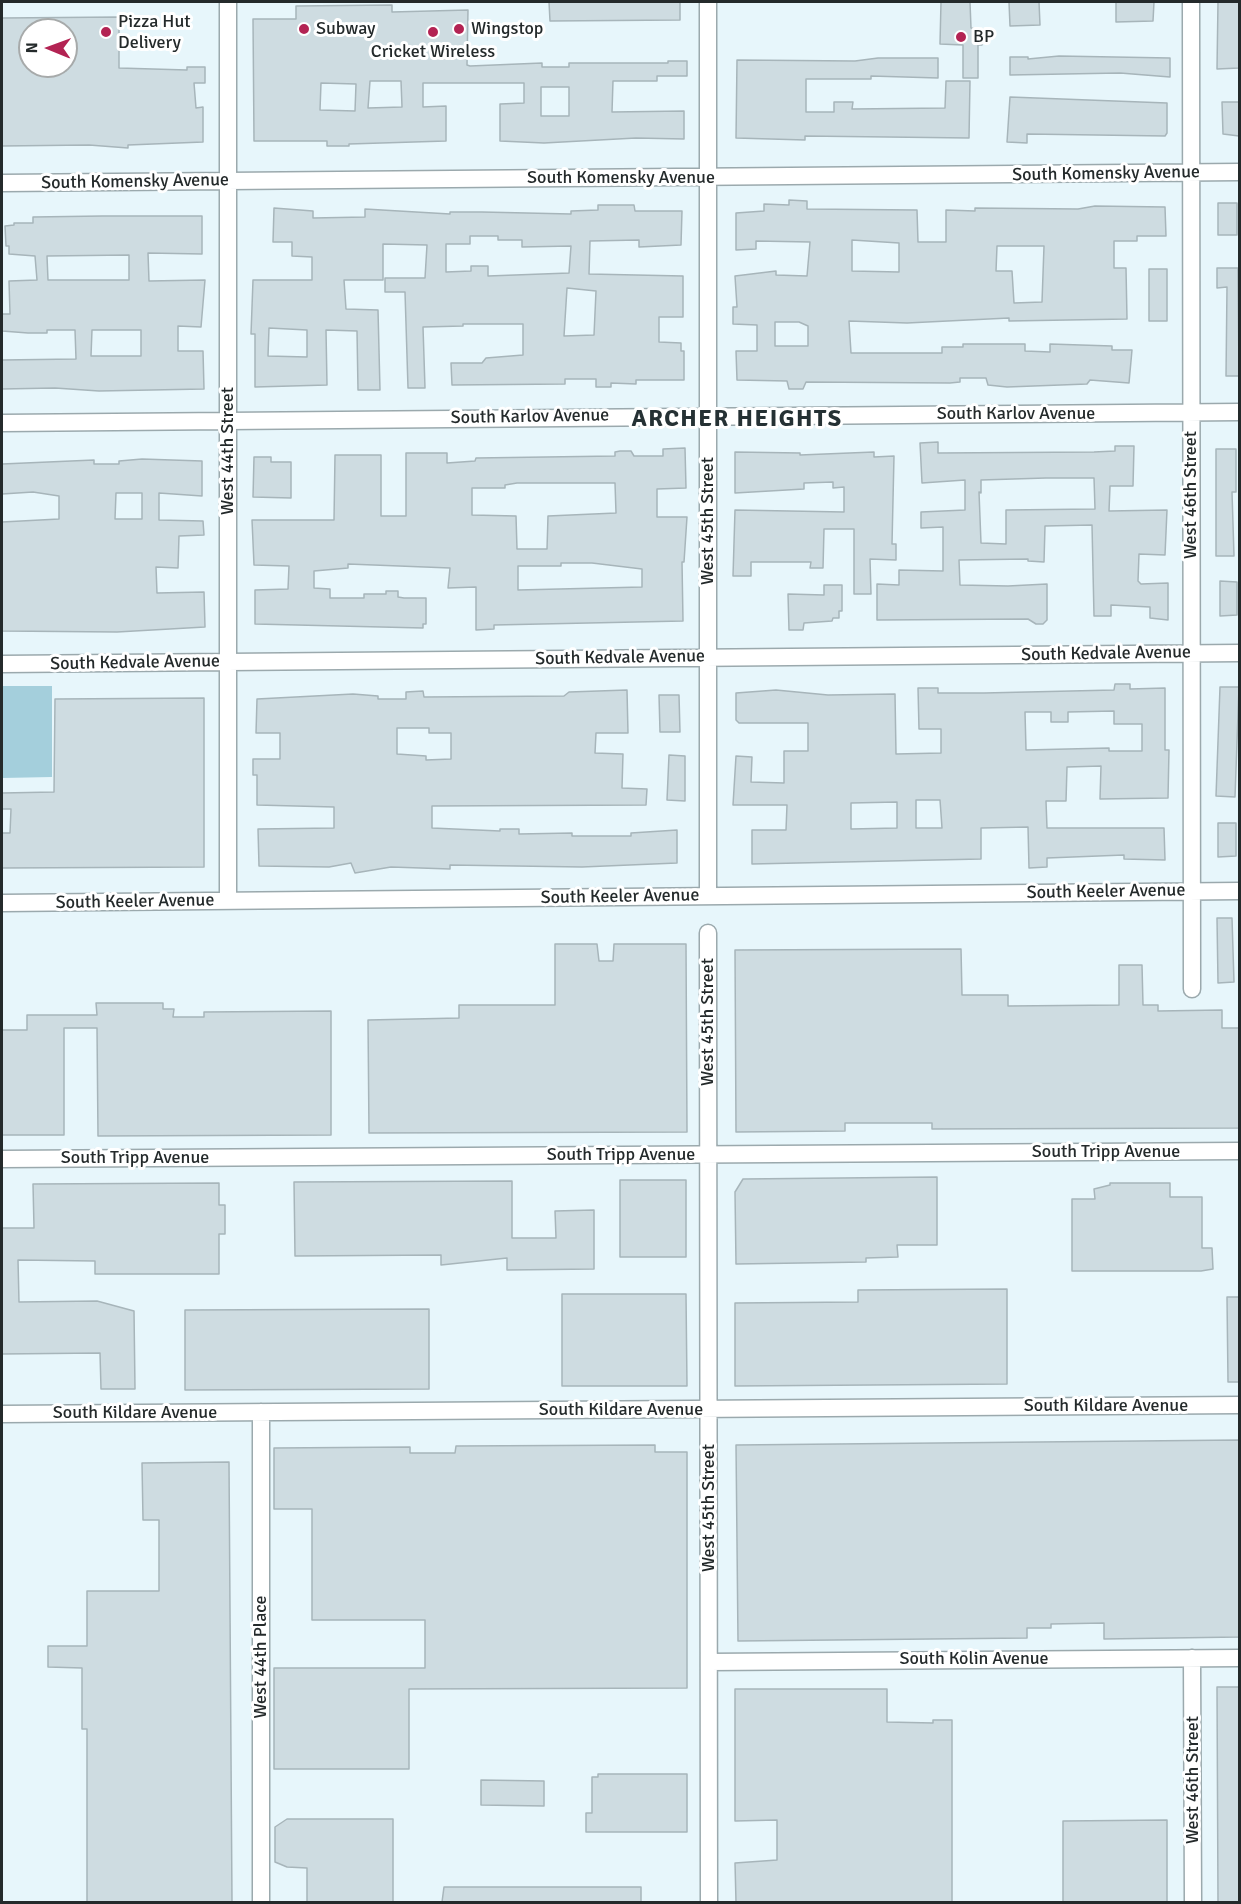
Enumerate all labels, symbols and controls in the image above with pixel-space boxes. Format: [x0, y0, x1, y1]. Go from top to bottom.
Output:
place label: Pizza Hut Delivery [118, 11, 191, 54]
north arrow [18, 18, 78, 78]
place label: Subway [316, 18, 375, 40]
place label: Wingstop [471, 18, 543, 40]
marker: Subway [297, 22, 311, 36]
marker: Wingstop [452, 22, 466, 36]
marker: Pizza Hut Delivery [99, 25, 113, 39]
marker: Cricket Wireless [426, 25, 440, 39]
place label: BP [973, 26, 994, 48]
marker: BP [954, 30, 968, 44]
place label: Cricket Wireless [371, 41, 495, 63]
text: N [22, 42, 42, 53]
street label: South Komensky Avenue [1012, 162, 1200, 186]
street label: South Komensky Avenue [527, 167, 715, 189]
street label: South Komensky Avenue [41, 170, 229, 194]
street label: West 44th Street [217, 387, 239, 515]
street label: South Karlov Avenue [937, 403, 1095, 425]
street label: South Karlov Avenue [451, 405, 609, 429]
district label: ARCHER HEIGHTS [631, 406, 843, 434]
street label: West 46th Street [1180, 431, 1202, 559]
street label: West 45th Street [697, 457, 719, 585]
street label: South Kedvale Avenue [1021, 642, 1191, 666]
street label: South Kedvale Avenue [535, 646, 705, 670]
street label: South Kedvale Avenue [50, 651, 220, 675]
street label: South Keeler Avenue [1026, 880, 1186, 904]
street label: South Keeler Avenue [540, 885, 700, 909]
street label: South Keeler Avenue [55, 890, 215, 914]
street label: West 45th Street [697, 958, 719, 1086]
street label: South Tripp Avenue [1032, 1141, 1180, 1163]
street label: South Tripp Avenue [547, 1144, 695, 1166]
street label: South Tripp Avenue [61, 1147, 209, 1169]
street label: South Kildare Avenue [1024, 1395, 1188, 1417]
street label: South Kildare Avenue [539, 1399, 703, 1421]
street label: South Kildare Avenue [53, 1402, 217, 1424]
street label: West 45th Street [698, 1444, 720, 1572]
street label: West 44th Place [250, 1595, 272, 1719]
street label: South Kolin Avenue [899, 1648, 1049, 1670]
street label: West 46th Street [1182, 1716, 1204, 1844]

